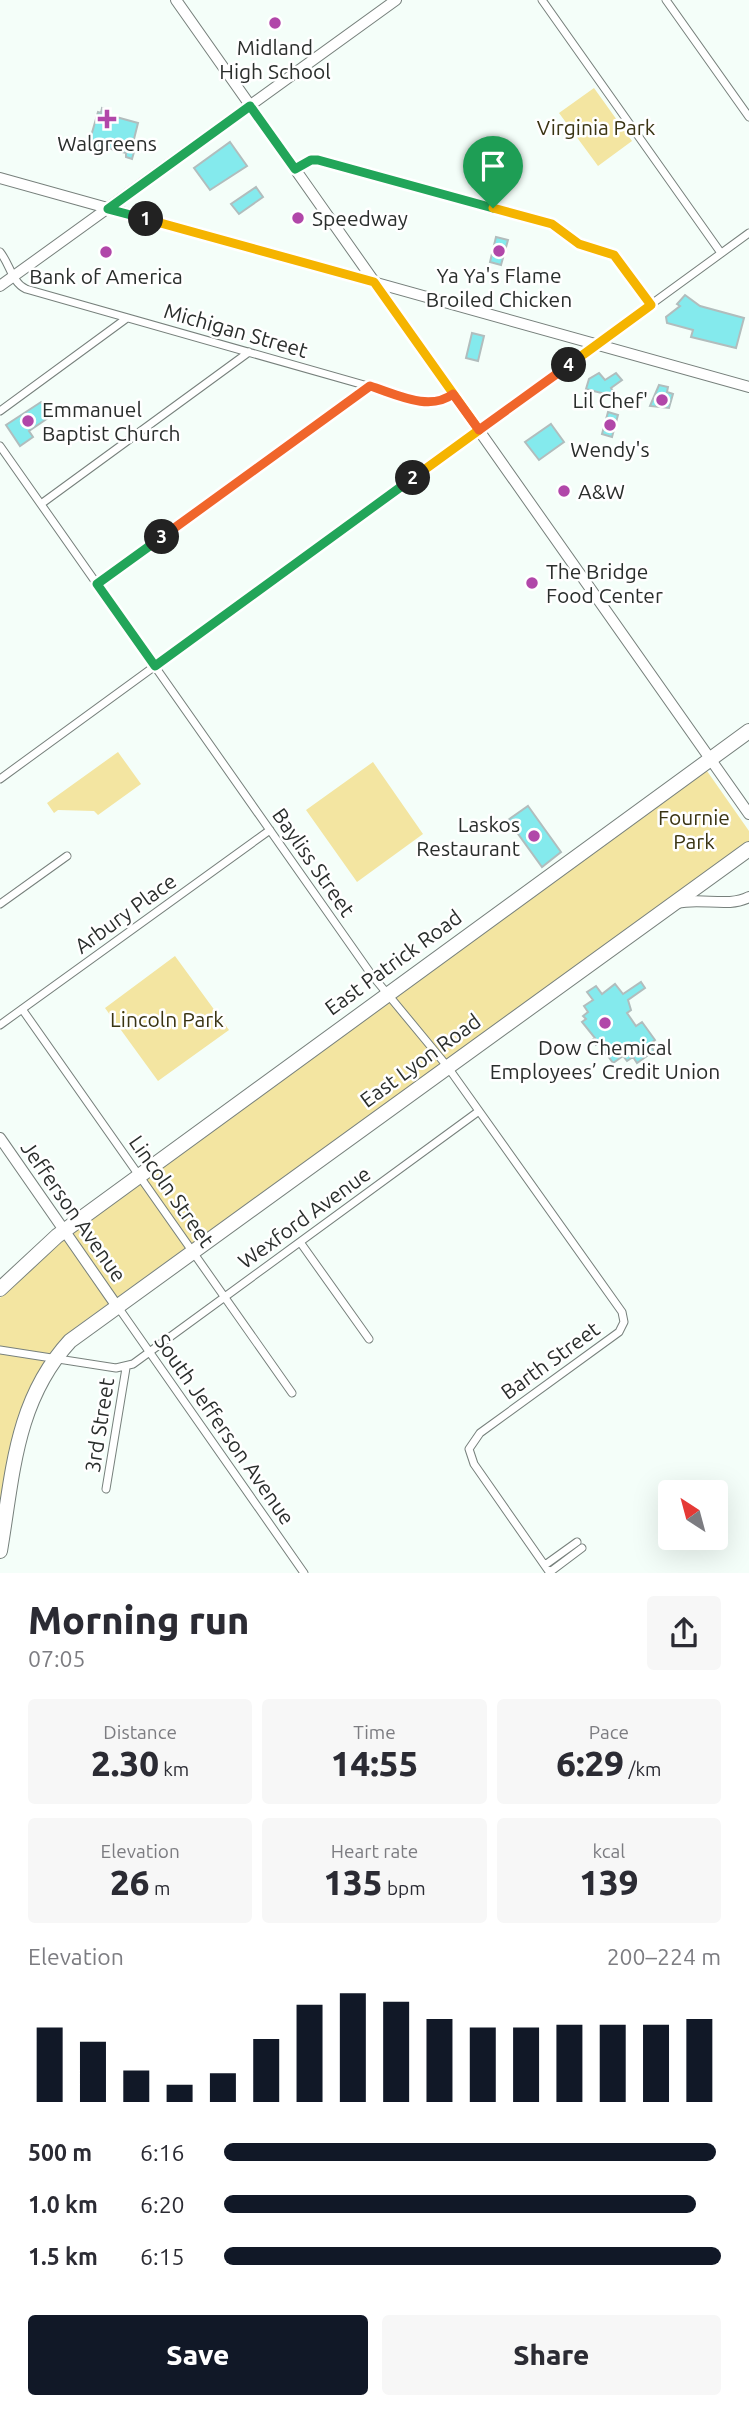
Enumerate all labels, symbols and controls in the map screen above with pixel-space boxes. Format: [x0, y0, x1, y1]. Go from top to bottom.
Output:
marker: Midland High School [267, 15, 283, 31]
place label: Midland High School [219, 35, 331, 83]
marker: Walgreens [99, 111, 115, 127]
park label: Virginia Park [537, 115, 656, 139]
place label: Walgreens [57, 131, 157, 155]
pin [463, 136, 523, 208]
icon: arrive [474, 147, 512, 185]
pin: 1 [128, 202, 164, 236]
place label: Speedway [312, 206, 408, 230]
text: 1 [140, 207, 151, 229]
marker: Speedway [290, 210, 306, 226]
marker: Ya Ya's Flame Broiled Chicken [491, 243, 507, 259]
marker: Bank of America [98, 244, 114, 260]
place label: Ya Ya's Flame Broiled Chicken [426, 263, 572, 311]
place label: Bank of America [29, 264, 183, 288]
street label: Michigan Street [161, 298, 311, 362]
pin: 4 [552, 348, 586, 382]
text: 4 [563, 353, 574, 375]
place label: Lil Chef' [572, 388, 648, 412]
marker: Lil Chef' [654, 392, 670, 408]
place label: Emmanuel Baptist Church [42, 397, 181, 445]
marker: Emmanuel Baptist Church [20, 413, 36, 429]
marker: Wendy's [602, 417, 618, 433]
place label: Wendy's [570, 437, 650, 461]
pin: 2 [396, 461, 430, 496]
text: 2 [407, 466, 418, 488]
place label: A&W [578, 479, 625, 503]
marker: A&W [556, 483, 572, 499]
pin: 3 [144, 520, 180, 554]
text: 3 [156, 525, 167, 547]
place label: The Bridge Food Center [546, 559, 663, 607]
marker: The Bridge Food Center [524, 575, 540, 591]
street label: Bayliss Street [268, 803, 360, 921]
park label: Fournie Park [658, 805, 730, 853]
place label: Laskos Restaurant [416, 812, 520, 860]
marker: Laskos Restaurant [526, 828, 542, 844]
street label: Arbury Place [70, 868, 180, 958]
street label: East Patrick Road [320, 904, 466, 1020]
park label: Lincoln Park [110, 1007, 224, 1031]
street label: East Lyon Road [355, 1008, 485, 1112]
marker: Dow Chemical Employees’ Credit Union [597, 1015, 613, 1031]
place label: Dow Chemical Employees’ Credit Union [490, 1035, 720, 1083]
street label: Lincoln Street [125, 1131, 219, 1251]
street label: Jefferson Avenue [16, 1136, 132, 1286]
street label: Wexford Avenue [233, 1161, 375, 1273]
street label: Barth Street [496, 1316, 604, 1404]
street label: South Jefferson Avenue [150, 1329, 300, 1529]
street label: 3rd Street [80, 1376, 118, 1474]
north arrow [658, 1480, 728, 1550]
map controls [658, 1480, 728, 1550]
button: share [647, 1596, 721, 1670]
text: Morning run [28, 1599, 249, 1641]
text: 07:05 [28, 1646, 86, 1671]
text: Distance [103, 1721, 177, 1743]
text: Time [353, 1721, 396, 1743]
text: Pace [589, 1721, 629, 1743]
text: 2.30 [91, 1743, 159, 1783]
text: 14:55 [331, 1743, 418, 1783]
text: 6:29 [556, 1743, 624, 1783]
text: km [159, 1758, 189, 1780]
text: /km [624, 1758, 661, 1780]
text: Elevation [101, 1840, 180, 1862]
text: Heart rate [331, 1840, 418, 1862]
text: kcal [592, 1840, 625, 1862]
text: 26 [110, 1862, 150, 1902]
text: 135 [323, 1862, 383, 1902]
text: 139 [579, 1862, 638, 1902]
text: m [150, 1877, 170, 1899]
text: bpm [383, 1877, 426, 1899]
text: Elevation [28, 1944, 124, 1969]
text: 200–224 m [607, 1944, 721, 1969]
text: 500 m [28, 2140, 92, 2165]
text: 6:16 [140, 2140, 185, 2165]
text: 1.0 km [28, 2192, 98, 2217]
text: 6:20 [140, 2192, 185, 2217]
text: 1.5 km [28, 2244, 98, 2269]
text: 6:15 [140, 2244, 185, 2269]
button: Save [28, 2315, 368, 2395]
button: Share [382, 2315, 721, 2395]

